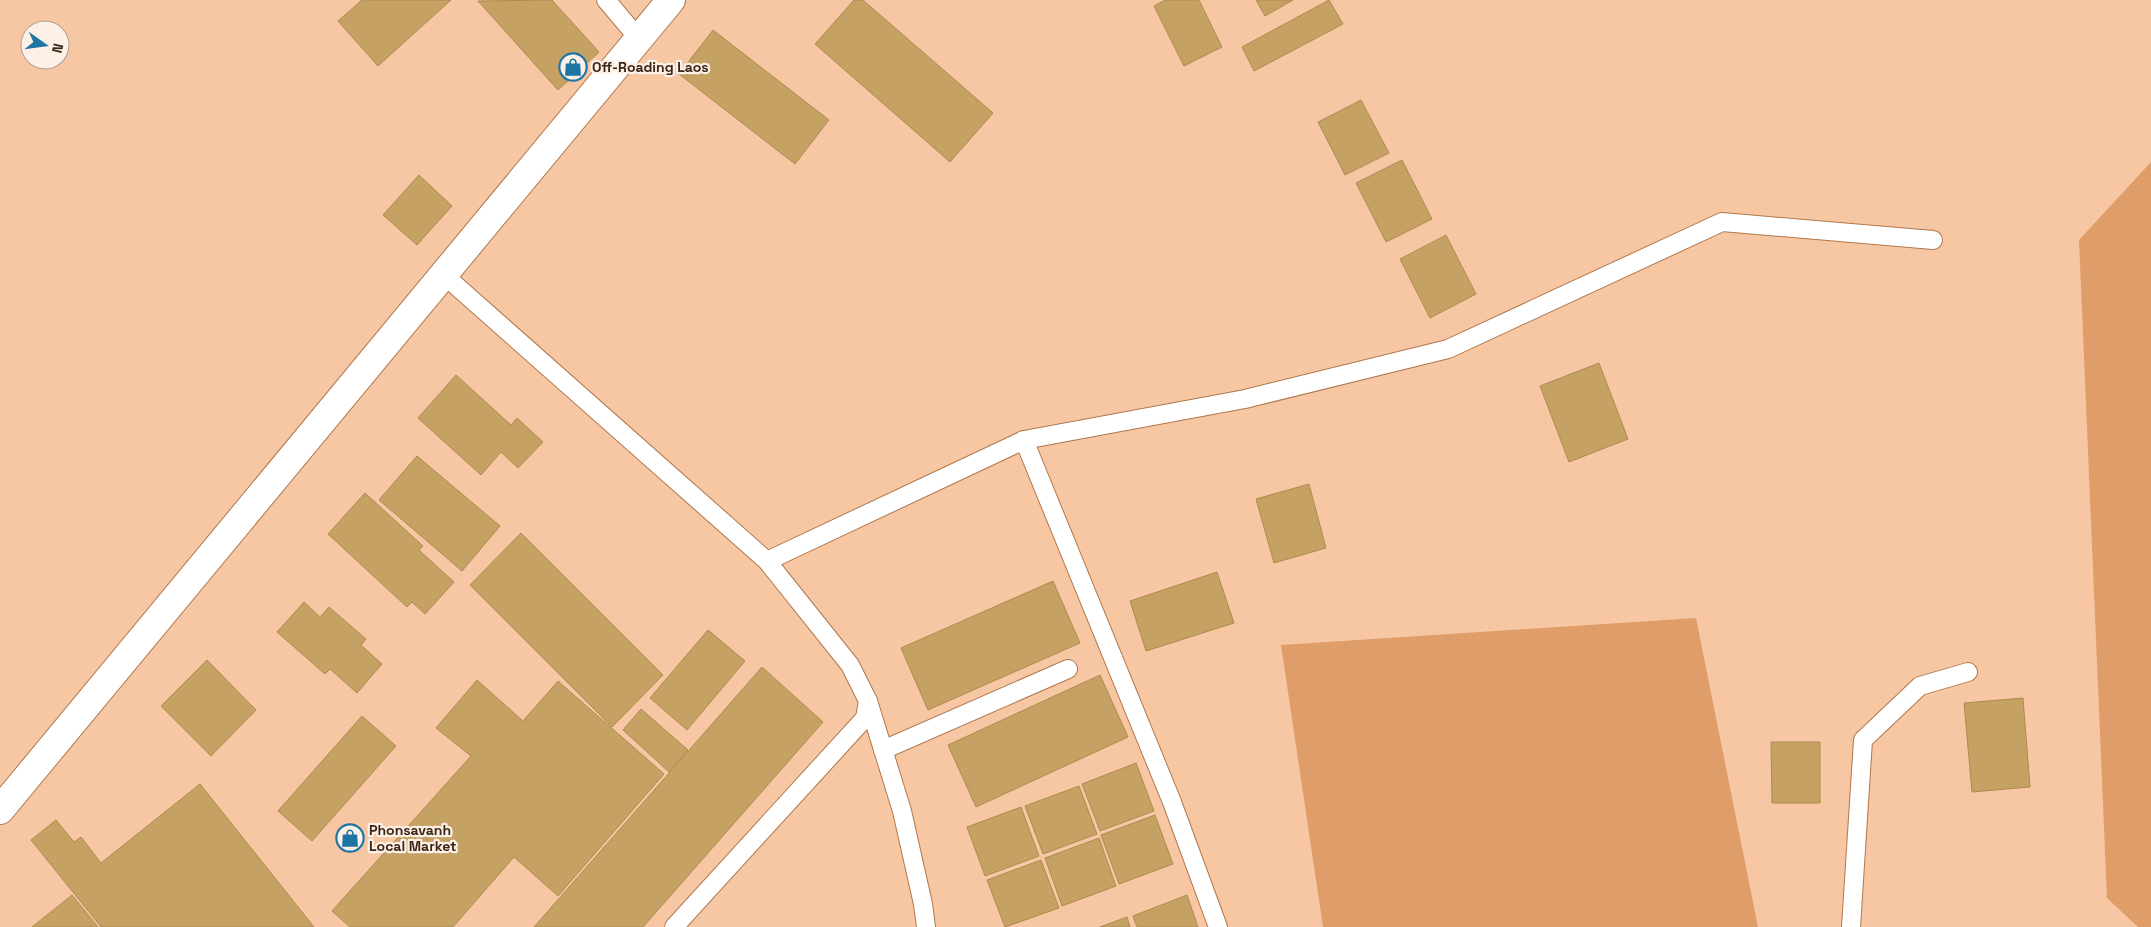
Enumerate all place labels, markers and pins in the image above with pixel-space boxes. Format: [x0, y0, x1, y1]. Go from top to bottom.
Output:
shop icon: Off-Roading Laos [558, 52, 588, 82]
place label: Off-Roading Laos [592, 58, 709, 76]
place label: Phonsavanh Local Market [369, 821, 456, 855]
shop icon: Phonsavanh Local Market [335, 823, 365, 853]

